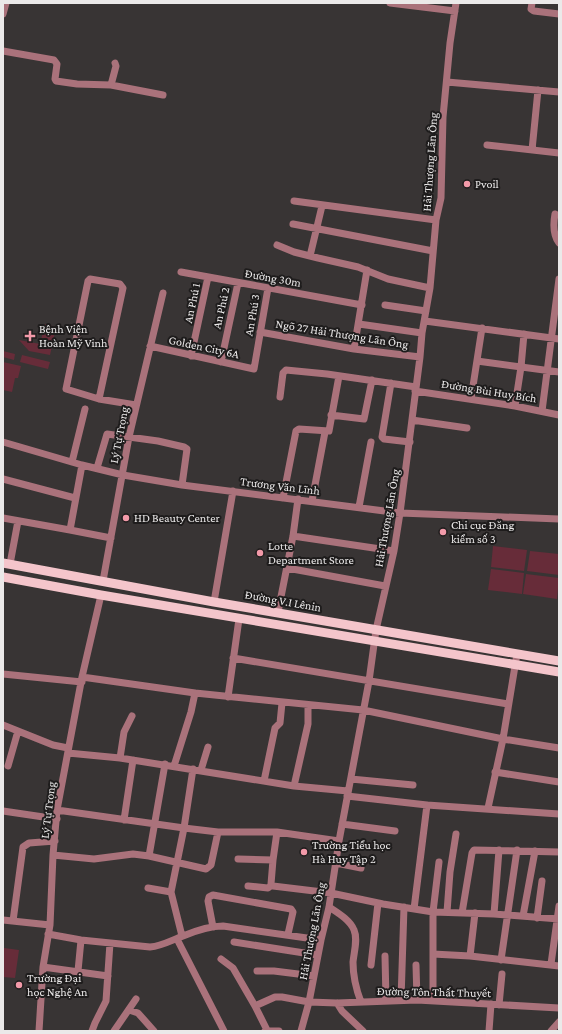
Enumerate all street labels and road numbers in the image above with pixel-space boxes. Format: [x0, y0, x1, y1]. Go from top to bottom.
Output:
street label: Hải Thượng Lãn Ông [420, 112, 440, 212]
street label: Đường 30m [244, 266, 303, 290]
street label: An Phú 1 [181, 282, 203, 324]
street label: An Phú 2 [209, 286, 233, 330]
street label: An Phú 3 [241, 293, 263, 337]
street label: Ngõ 27 Hải Thượng Lãn Ông [275, 317, 410, 351]
street label: Golden City 6A [167, 333, 241, 361]
street label: Đường Bùi Huy Bích [440, 377, 538, 406]
street label: Lý Tự Trọng [107, 405, 131, 464]
street label: Hải Thượng Lãn Ông [371, 468, 403, 568]
street label: Trương Văn Lĩnh [239, 474, 321, 498]
street label: Đường V.I Lênin [244, 587, 323, 615]
street label: Lý Tự Trọng [38, 781, 58, 839]
street label: Hải Thượng Lãn Ông [296, 881, 328, 981]
street label: Đường Tôn Thất Thuyết [377, 984, 492, 1000]

